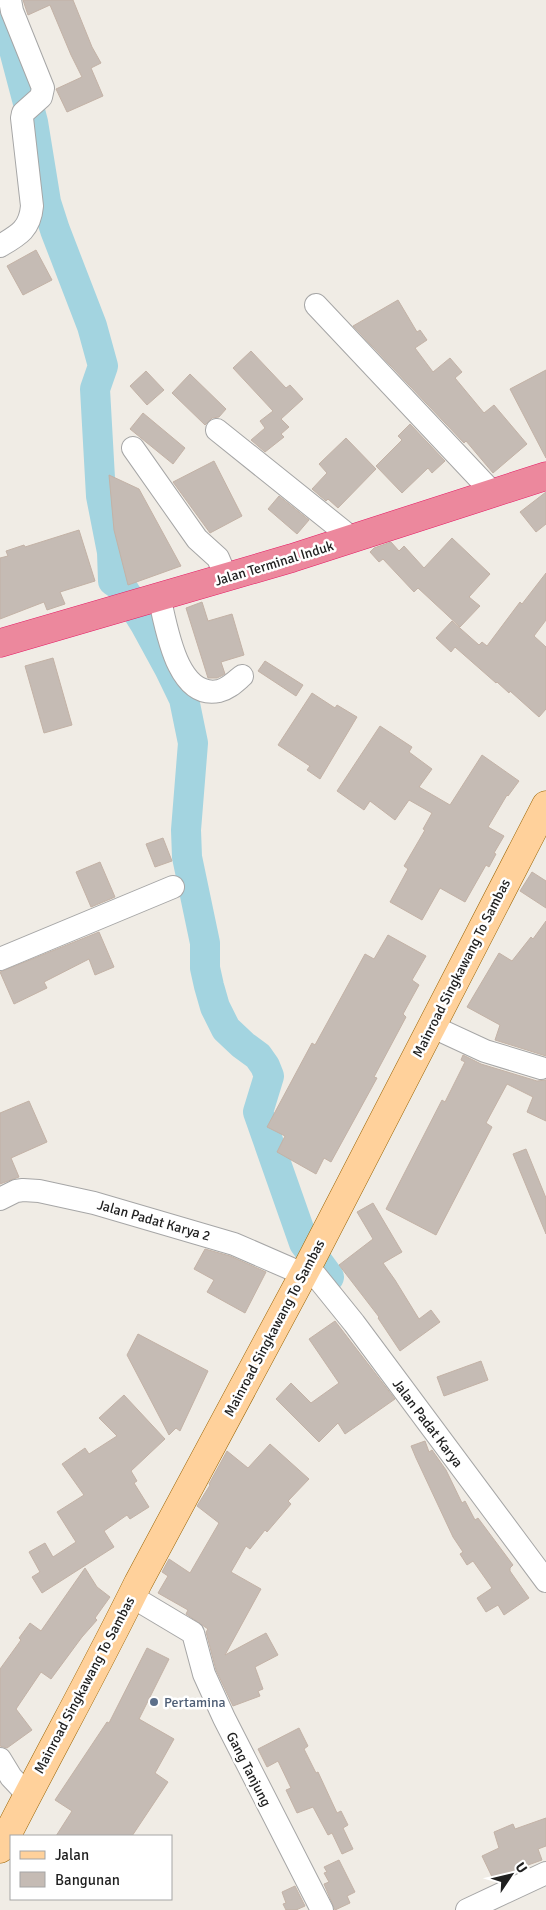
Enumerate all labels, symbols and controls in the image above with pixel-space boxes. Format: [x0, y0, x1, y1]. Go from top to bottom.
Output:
street label: Jalan Terminal Induk [213, 537, 336, 590]
street label: Mainroad Singkawang To Sambas [409, 876, 514, 1060]
street label: Jalan Padat Karya 2 [95, 1196, 212, 1245]
street label: Mainroad Singkawang To Sambas [220, 1237, 328, 1420]
street label: Jalan Padat Karya [389, 1376, 466, 1471]
street label: Mainroad Singkawang To Sambas [30, 1594, 138, 1777]
place label: Pertamina [164, 1694, 226, 1711]
marker: Pertamina [148, 1696, 160, 1708]
street label: Gang Tanjung [223, 1729, 275, 1809]
legend [10, 1835, 172, 1900]
text: Jalan [55, 1846, 89, 1864]
north arrow [486, 1850, 536, 1900]
text: U [512, 1859, 531, 1877]
text: Bangunan [55, 1871, 120, 1889]

